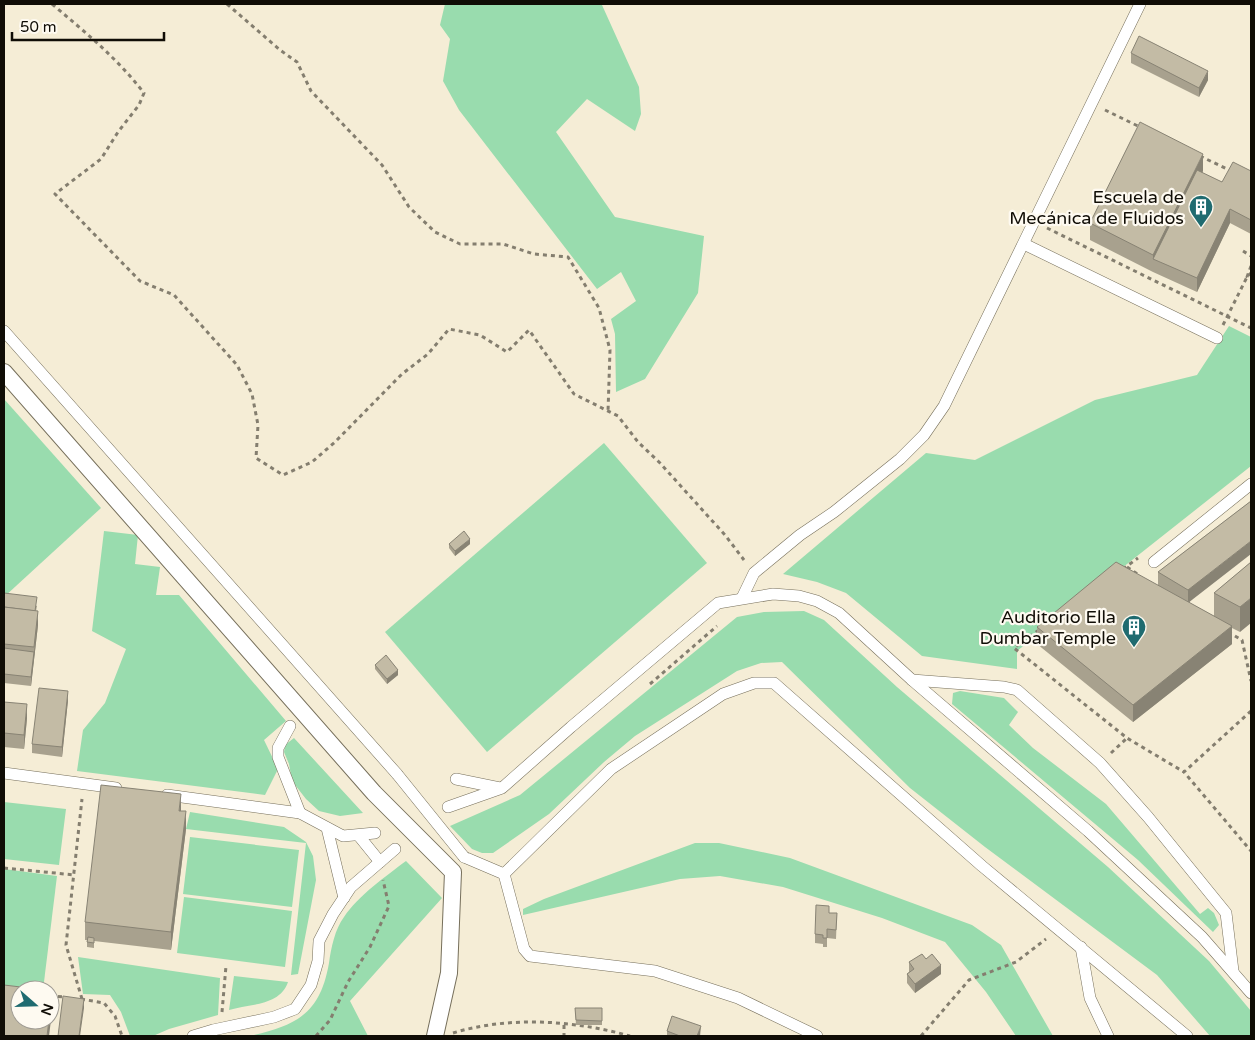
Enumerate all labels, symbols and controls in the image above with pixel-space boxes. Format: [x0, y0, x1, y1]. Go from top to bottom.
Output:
scale bar [12, 10, 165, 42]
text: 50 m [20, 18, 57, 36]
place label: Escuela de Mecánica de Fluidos [1009, 186, 1184, 229]
building icon: Escuela de Mecánica de Fluidos [1188, 194, 1214, 228]
place label: Auditorio Ella Dumbar Temple [980, 606, 1116, 649]
building icon: Auditorio Ella Dumbar Temple [1121, 614, 1147, 648]
north arrow [10, 980, 60, 1030]
text: N [37, 1001, 57, 1017]

